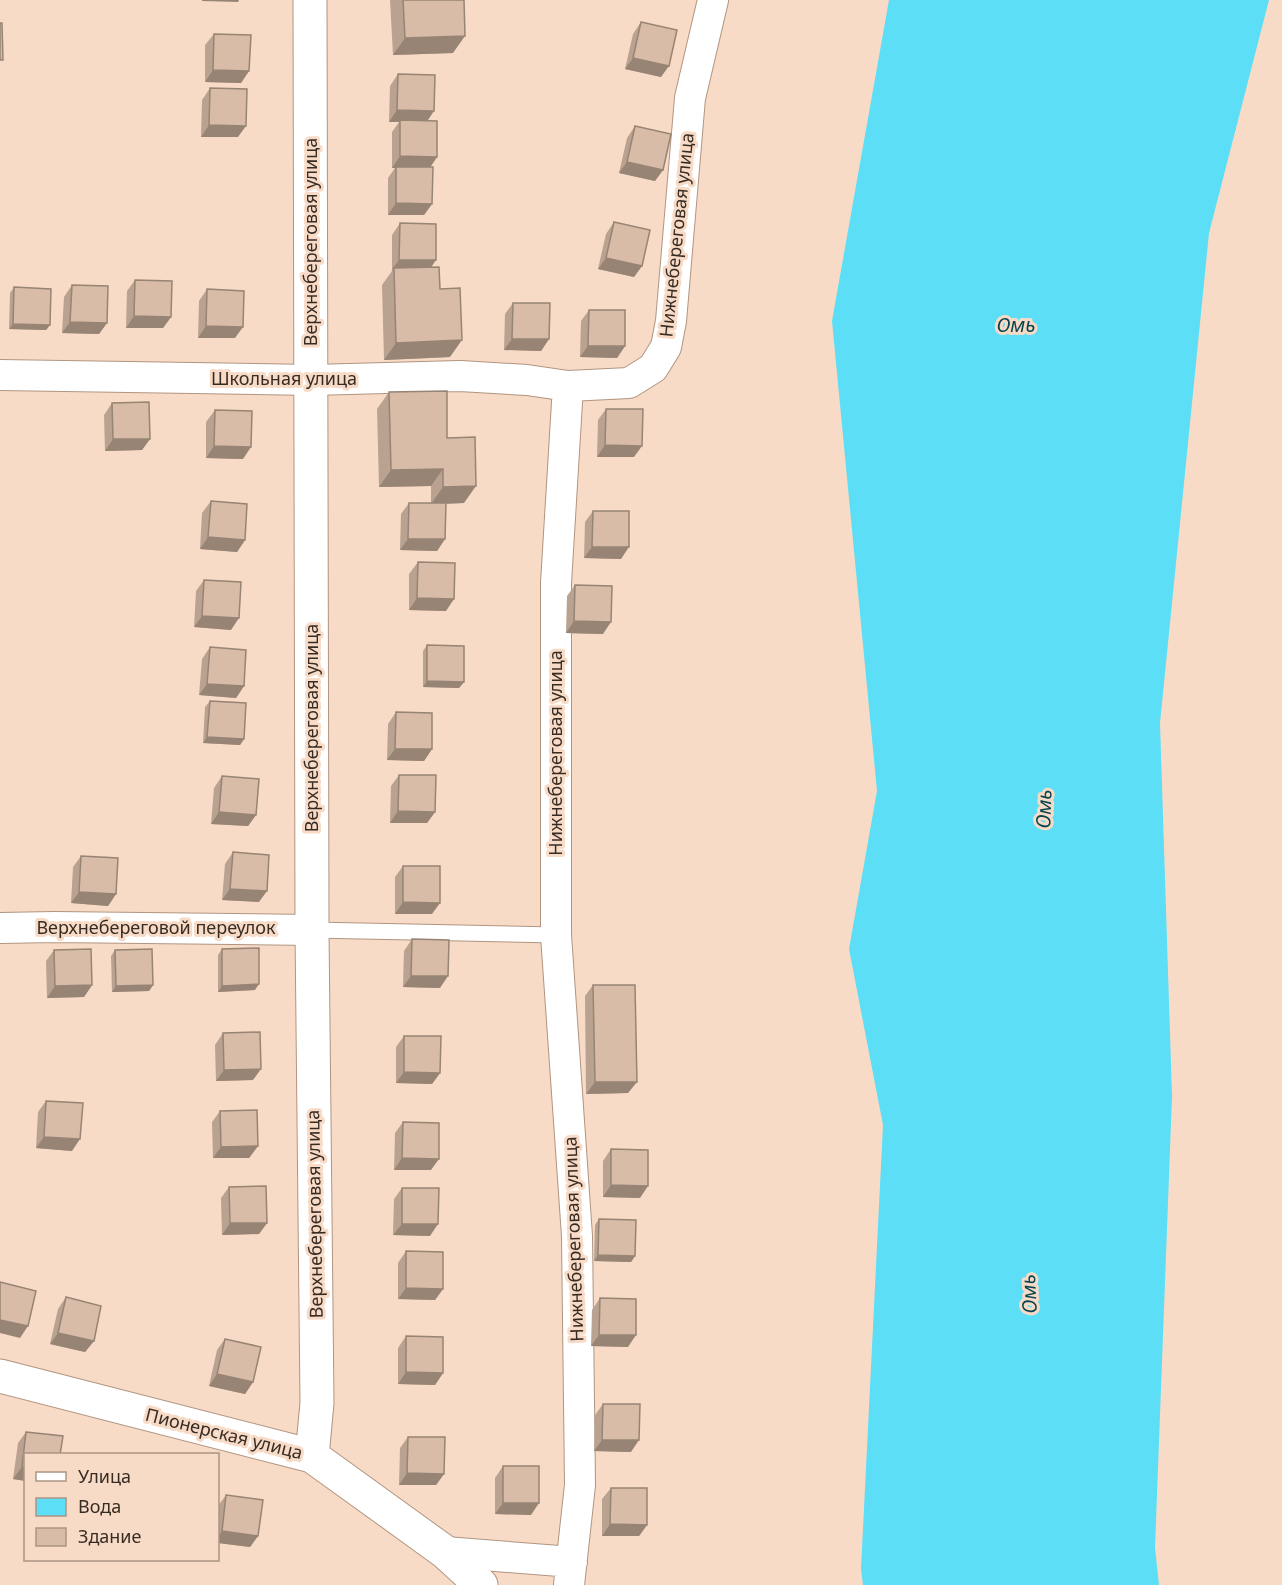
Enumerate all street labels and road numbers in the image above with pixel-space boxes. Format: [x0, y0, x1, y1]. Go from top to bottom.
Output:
street label: Нижнебереговая улица [653, 132, 699, 338]
street label: Верхнебереговая улица [298, 138, 322, 346]
street label: Школьная улица [211, 366, 357, 390]
street label: Верхнебереговая улица [299, 624, 323, 832]
street label: Нижнебереговая улица [543, 650, 567, 856]
street label: Верхнебереговой переулок [36, 915, 276, 939]
street label: Верхнебереговая улица [300, 1110, 328, 1318]
street label: Нижнебереговая улица [557, 1136, 589, 1342]
street label: Пионерская улица [143, 1402, 305, 1464]

